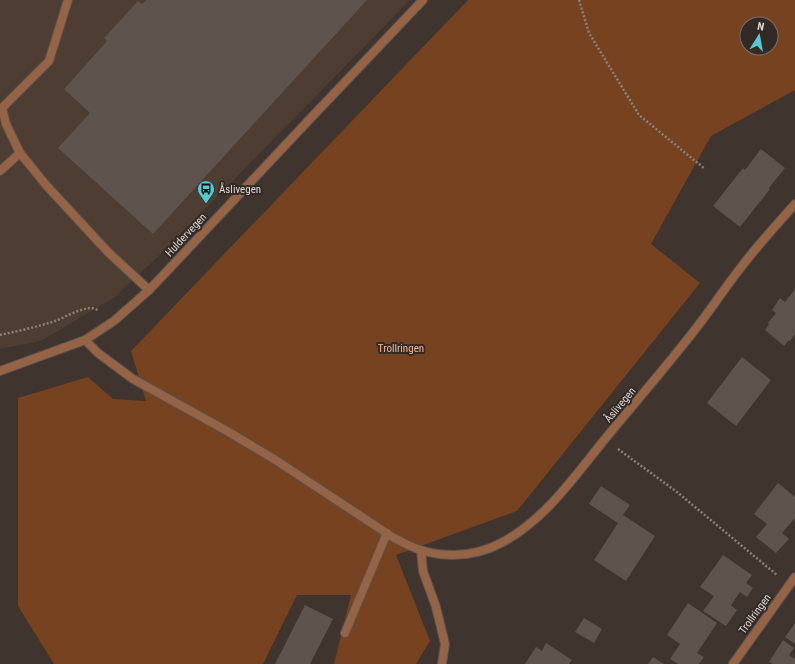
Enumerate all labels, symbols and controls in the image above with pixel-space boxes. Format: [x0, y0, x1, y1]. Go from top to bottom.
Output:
north arrow [739, 16, 779, 56]
text: N [756, 20, 766, 34]
bus stop icon: Åslivegen [196, 179, 216, 204]
place label: Åslivegen [219, 182, 261, 196]
street label: Huldervegen [163, 211, 209, 259]
park label: Trollringen [378, 342, 424, 355]
street label: Åslivegen [601, 384, 639, 425]
street label: Trollringen [736, 591, 774, 637]

